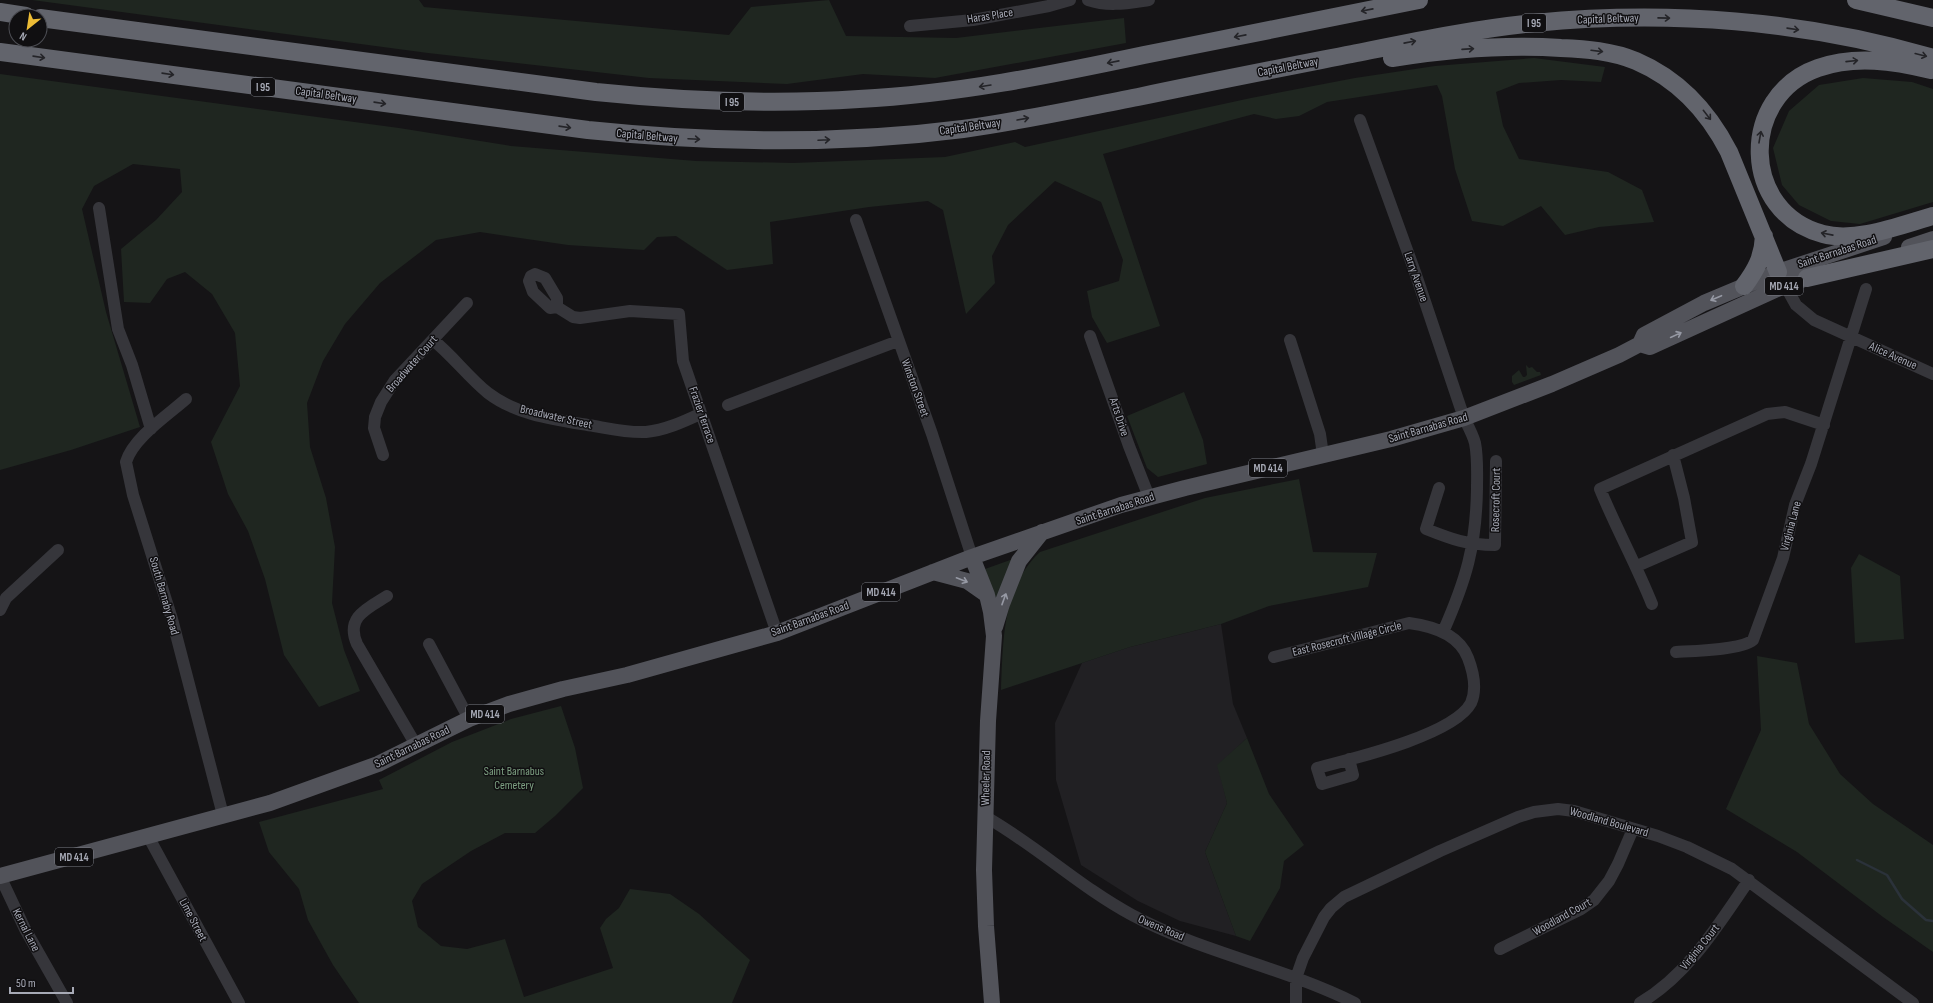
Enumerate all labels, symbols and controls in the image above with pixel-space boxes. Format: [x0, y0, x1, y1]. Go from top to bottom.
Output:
street label: Haras Place [966, 5, 1014, 27]
one-way arrow [1361, 7, 1374, 15]
north arrow [8, 8, 48, 48]
street label: Capital Beltway [1577, 10, 1639, 28]
road number: I 95 [1522, 14, 1546, 32]
one-way arrow [1657, 14, 1670, 22]
one-way arrow [1786, 25, 1799, 33]
text: N [17, 29, 29, 43]
one-way arrow [1234, 33, 1247, 41]
one-way arrow [1403, 38, 1416, 46]
one-way arrow [1461, 45, 1474, 52]
one-way arrow [1590, 47, 1603, 55]
one-way arrow [1914, 51, 1927, 59]
one-way arrow [32, 53, 45, 61]
street label: Capital Beltway [1256, 54, 1320, 80]
one-way arrow [1106, 58, 1119, 66]
one-way arrow [1845, 58, 1858, 65]
one-way arrow [161, 70, 174, 78]
road number: I 95 [251, 78, 275, 96]
one-way arrow [979, 82, 992, 90]
street label: Capital Beltway [294, 83, 358, 107]
road number: I 95 [720, 93, 744, 111]
one-way arrow [373, 99, 386, 107]
one-way arrow [1703, 109, 1711, 120]
street label: Capital Beltway [938, 115, 1002, 139]
one-way arrow [1016, 115, 1029, 123]
one-way arrow [558, 123, 571, 131]
street label: Capital Beltway [616, 126, 679, 146]
one-way arrow [1756, 131, 1764, 144]
one-way arrow [687, 136, 700, 143]
one-way arrow [817, 137, 830, 144]
one-way arrow [1820, 230, 1833, 238]
street label: Saint Barnabas Road [1796, 232, 1878, 272]
street label: Larry Avenue [1400, 250, 1432, 304]
road number: MD 414 [1765, 277, 1803, 295]
one-way arrow [1711, 295, 1723, 302]
one-way arrow [1670, 330, 1682, 338]
street label: Broadwater Court [383, 332, 441, 396]
street label: Alice Avenue [1866, 338, 1919, 373]
street label: Winston Street [898, 357, 932, 419]
street label: Frazier Terrace [685, 385, 719, 445]
street label: Arts Drive [1105, 395, 1132, 438]
street label: Broadwater Street [519, 401, 594, 433]
street label: Saint Barnabas Road [1387, 410, 1469, 446]
road number: MD 414 [1249, 459, 1287, 477]
street label: Rosecroft Court [1488, 467, 1504, 532]
street label: Saint Barnabas Road [1074, 489, 1156, 529]
street label: Virginia Lane [1777, 499, 1805, 552]
street label: South Barnaby Road [146, 555, 182, 637]
one-way arrow [955, 576, 967, 584]
road number: MD 414 [862, 583, 900, 601]
one-way arrow [1000, 593, 1008, 605]
street label: Saint Barnabas Road [769, 598, 851, 640]
street label: East Rosecroft Village Circle [1291, 618, 1403, 660]
road number: MD 414 [466, 705, 504, 723]
street label: Saint Barnabas Road [372, 722, 452, 772]
street label: Wheeler Road [978, 750, 994, 806]
park label: Saint Barnabus Cemetery [484, 764, 544, 793]
street label: Woodland Boulevard [1568, 804, 1650, 840]
road number: MD 414 [55, 848, 93, 866]
street label: Woodland Court [1530, 895, 1594, 939]
street label: Lime Street [175, 896, 211, 944]
street label: Kernal Lane [9, 906, 43, 954]
street label: Owens Road [1136, 912, 1186, 944]
street label: Virginia Court [1677, 921, 1723, 973]
scale bar [10, 969, 73, 995]
text: 50 m [16, 976, 36, 991]

